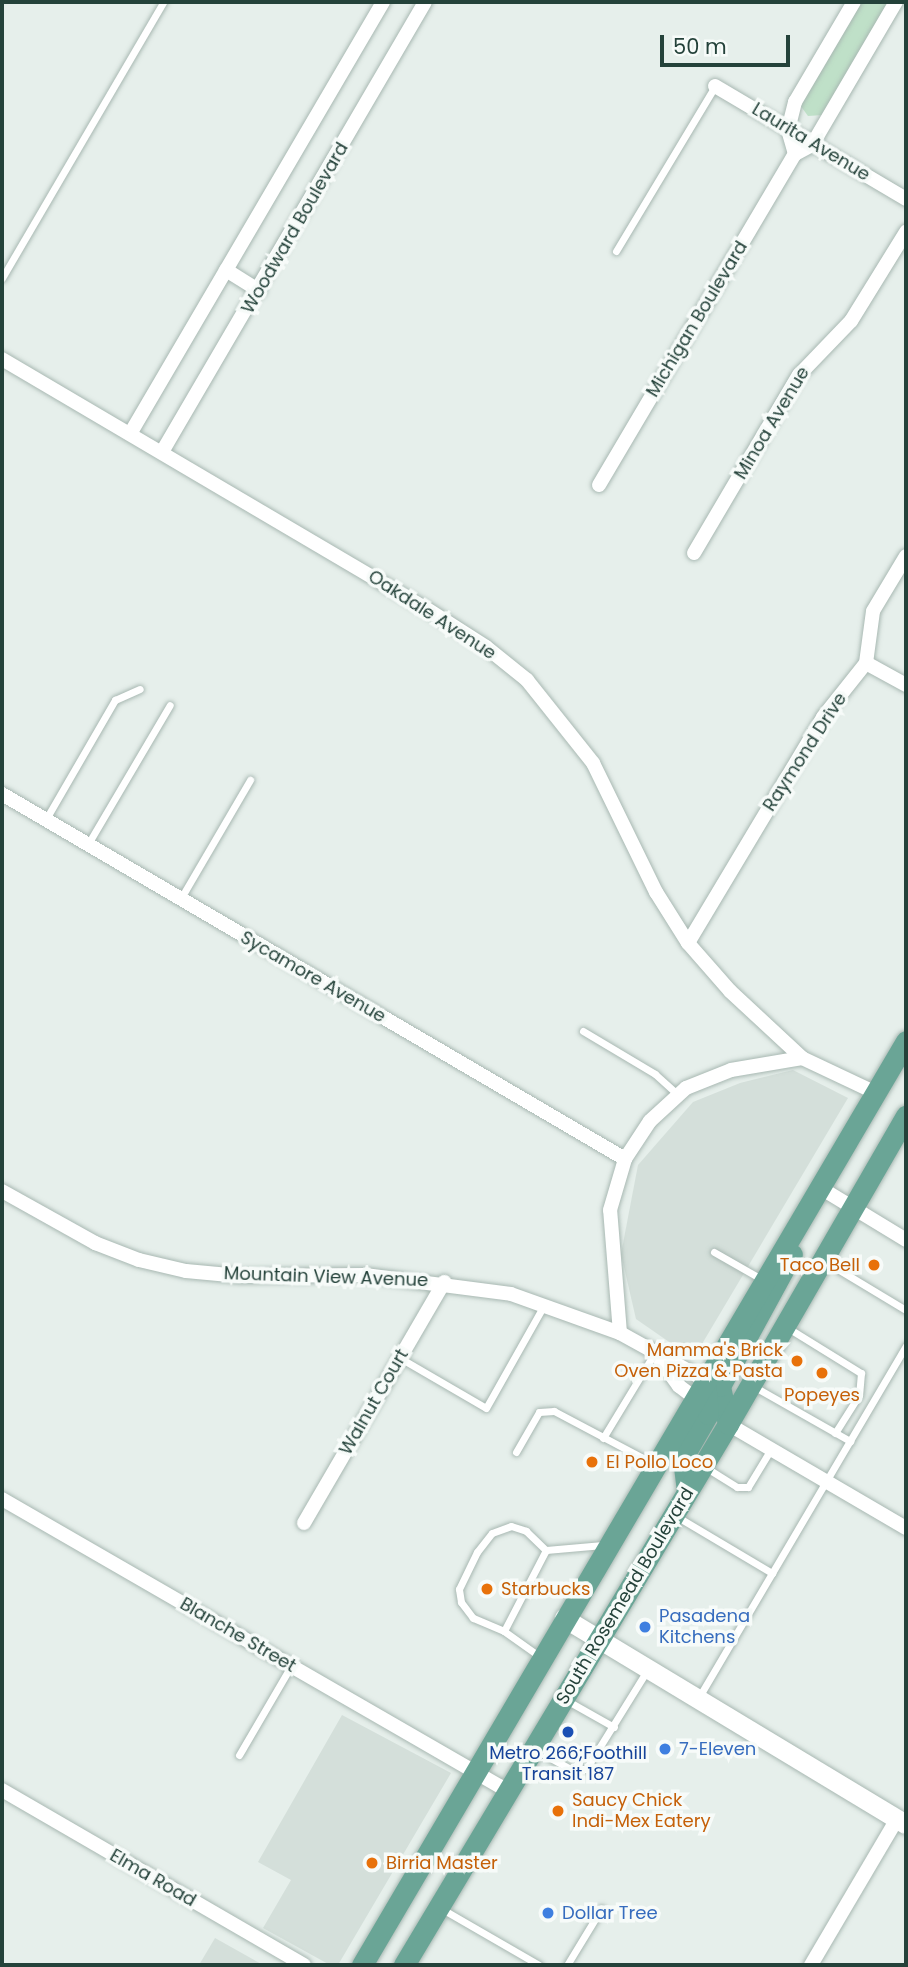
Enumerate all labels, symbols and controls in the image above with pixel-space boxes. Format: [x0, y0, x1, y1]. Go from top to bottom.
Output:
scale bar [663, 21, 792, 65]
text: 50 m [673, 32, 727, 61]
street label: Laurita Avenue [748, 98, 874, 186]
street label: Woodward Boulevard [237, 139, 353, 317]
street label: Michigan Boulevard [642, 237, 752, 401]
street label: Minoa Avenue [730, 363, 814, 483]
street label: Oakdale Avenue [364, 566, 500, 664]
street label: Raymond Drive [759, 689, 851, 815]
street label: Sycamore Avenue [237, 927, 389, 1027]
place label: Taco Bell [780, 1254, 860, 1276]
marker: Taco Bell [866, 1257, 882, 1273]
street label: Mountain View Avenue [223, 1263, 429, 1291]
place label: Mamma's Brick Oven Pizza & Pasta [614, 1340, 783, 1382]
street label: Walnut Court [335, 1345, 413, 1459]
marker: Mamma's Brick Oven Pizza & Pasta [789, 1353, 805, 1369]
marker: Popeyes [814, 1365, 830, 1381]
place label: Popeyes [784, 1384, 860, 1406]
place label: El Pollo Loco [606, 1451, 713, 1473]
marker: El Pollo Loco [584, 1454, 600, 1470]
street label: South Rosemead Boulevard [552, 1484, 698, 1708]
place label: Starbucks [501, 1578, 590, 1600]
marker: Starbucks [479, 1581, 495, 1597]
street label: Blanche Street [176, 1593, 300, 1677]
place label: Pasadena Kitchens [659, 1606, 750, 1648]
marker: Pasadena Kitchens [637, 1619, 653, 1635]
marker: Metro 266;Foothill Transit 187 [560, 1724, 576, 1740]
place label: 7-Eleven [679, 1738, 756, 1760]
marker: 7-Eleven [657, 1741, 673, 1757]
place label: Metro 266;Foothill Transit 187 [489, 1743, 647, 1786]
place label: Saucy Chick Indi-Mex Eatery [572, 1790, 711, 1832]
marker: Saucy Chick Indi-Mex Eatery [550, 1803, 566, 1819]
street label: Elma Road [106, 1845, 200, 1911]
place label: Birria Master [386, 1852, 498, 1874]
marker: Birria Master [364, 1855, 380, 1871]
place label: Dollar Tree [562, 1902, 658, 1924]
marker: Dollar Tree [540, 1905, 556, 1921]

